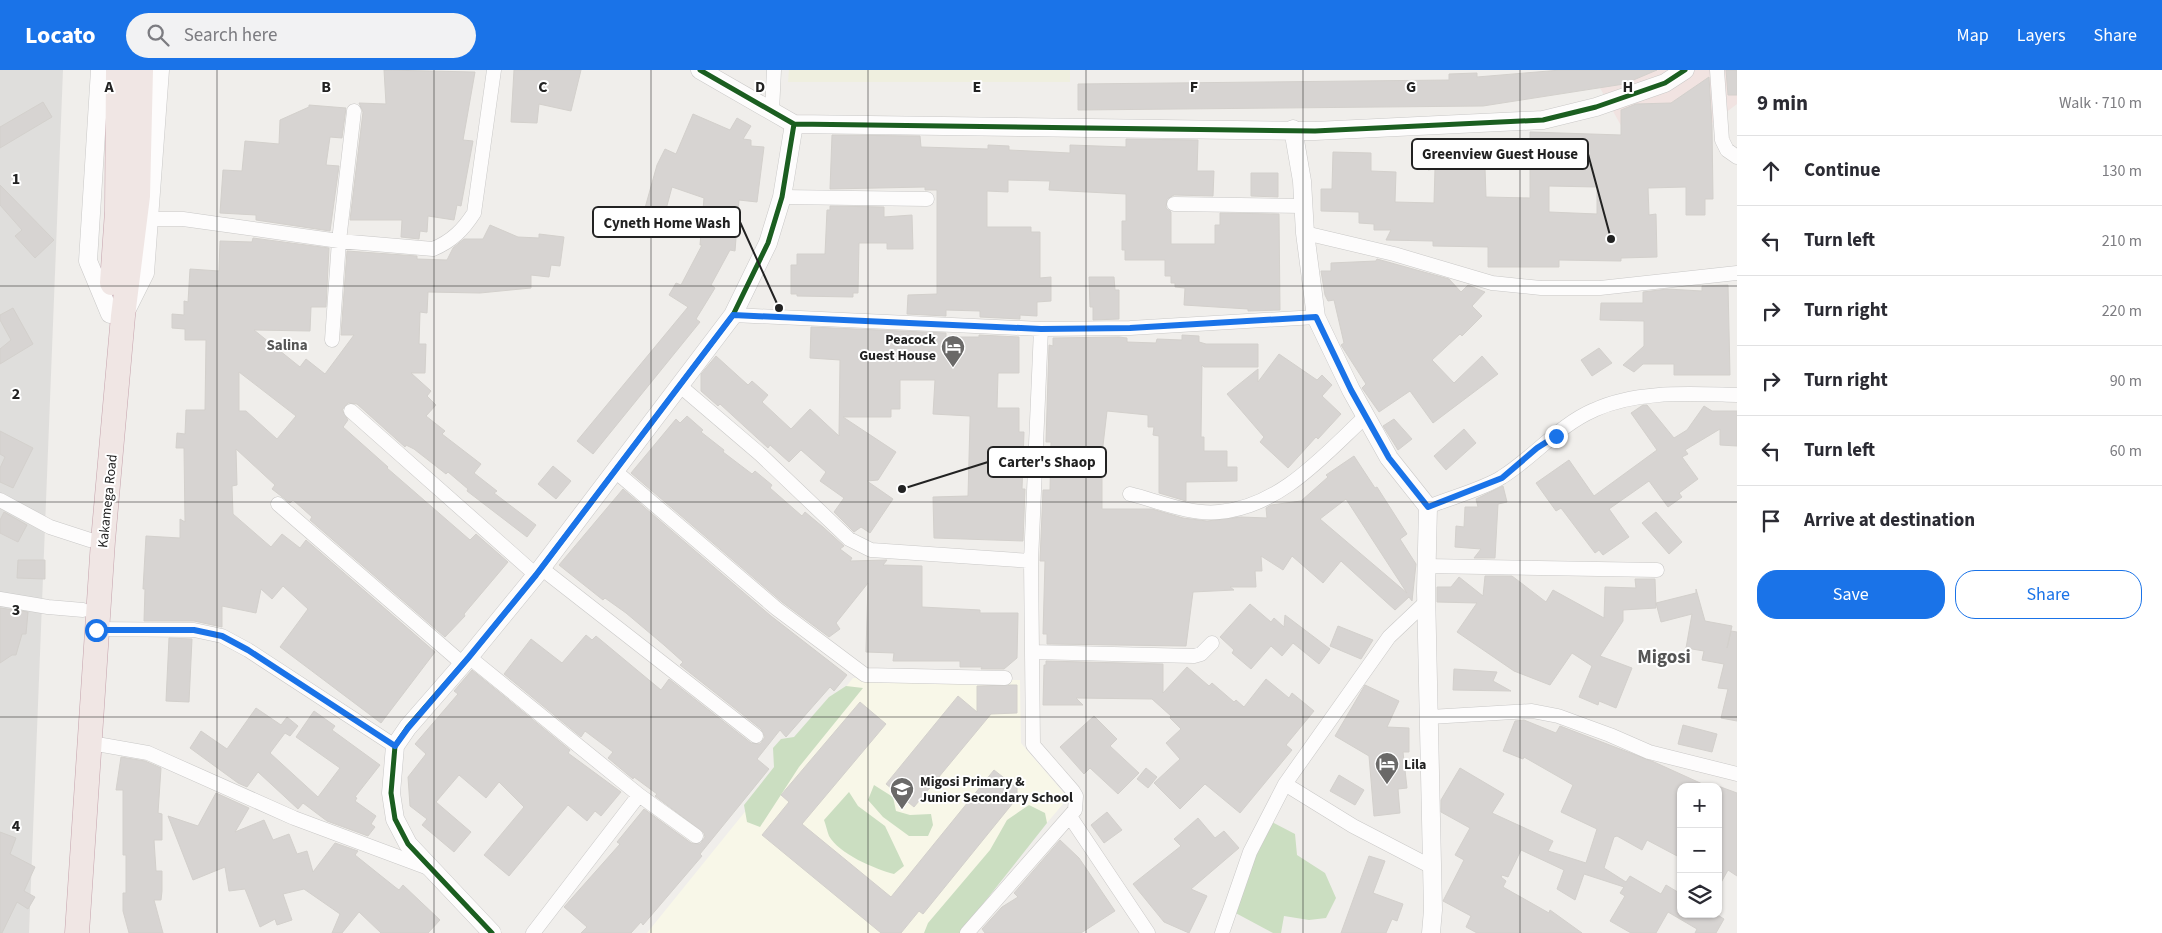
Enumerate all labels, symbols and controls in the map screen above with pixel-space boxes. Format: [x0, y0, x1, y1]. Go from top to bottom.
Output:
search box [126, 13, 476, 58]
text: Locato [25, 18, 96, 53]
icon: search [144, 21, 172, 49]
text: Search here [184, 22, 277, 49]
text: Map [1957, 23, 1989, 48]
text: Layers [2017, 23, 2066, 48]
text: Share [2094, 23, 2137, 48]
text: A [103, 76, 114, 98]
text: B [321, 76, 331, 98]
text: C [538, 76, 548, 98]
text: D [755, 76, 765, 98]
text: E [973, 76, 981, 98]
text: F [1190, 76, 1198, 98]
text: G [1406, 76, 1416, 98]
text: H [1623, 76, 1633, 98]
text: 9 min [1757, 88, 1808, 118]
text: Walk · 710 m [2059, 92, 2142, 114]
callout: Greenview Guest House [1412, 139, 1588, 169]
text: Greenview Guest House [1422, 144, 1578, 165]
icon: ahead [1757, 157, 1785, 185]
text: Continue [1804, 157, 1881, 184]
text: 130 m [2102, 160, 2142, 182]
text: 1 [12, 168, 20, 190]
callout: Cyneth Home Wash [593, 207, 740, 237]
text: Cyneth Home Wash [604, 213, 730, 234]
icon: left [1757, 227, 1785, 255]
text: Turn left [1804, 227, 1875, 254]
text: 210 m [2102, 230, 2142, 252]
icon: right [1757, 297, 1785, 325]
text: Turn right [1804, 297, 1888, 324]
text: 220 m [2102, 300, 2142, 322]
place label: Peacock Guest House [859, 330, 936, 366]
hotel icon: Peacock Guest House [940, 334, 966, 368]
district label: Salina [266, 335, 308, 356]
icon: right [1757, 367, 1785, 395]
text: Turn right [1804, 367, 1888, 394]
text: 90 m [2110, 370, 2142, 392]
text: 2 [12, 383, 20, 405]
route end [1545, 425, 1568, 448]
icon: left [1757, 437, 1785, 465]
text: Turn left [1804, 437, 1875, 464]
text: 60 m [2110, 440, 2142, 462]
callout: Carter's Shaop [988, 447, 1106, 477]
text: Carter's Shaop [998, 452, 1096, 473]
street label: Kakamega Road [93, 453, 123, 549]
icon: arrive [1757, 507, 1785, 535]
text: Arrive at destination [1804, 507, 1975, 534]
button: Save [1757, 570, 1945, 619]
button: Share [1955, 570, 2142, 619]
text: 3 [12, 599, 20, 621]
route start [85, 619, 108, 642]
district label: Migosi [1637, 644, 1691, 671]
hotel icon: Lila [1374, 751, 1400, 785]
place label: Lila [1404, 755, 1427, 775]
place label: Migosi Primary & Junior Secondary School [920, 772, 1073, 808]
school or university icon: Migosi Primary & Junior Secondary School [889, 776, 915, 810]
map controls [1677, 783, 1722, 918]
button: + [1677, 783, 1722, 828]
text: 4 [12, 815, 21, 837]
button: − [1677, 828, 1722, 873]
button: layers [1677, 873, 1722, 918]

